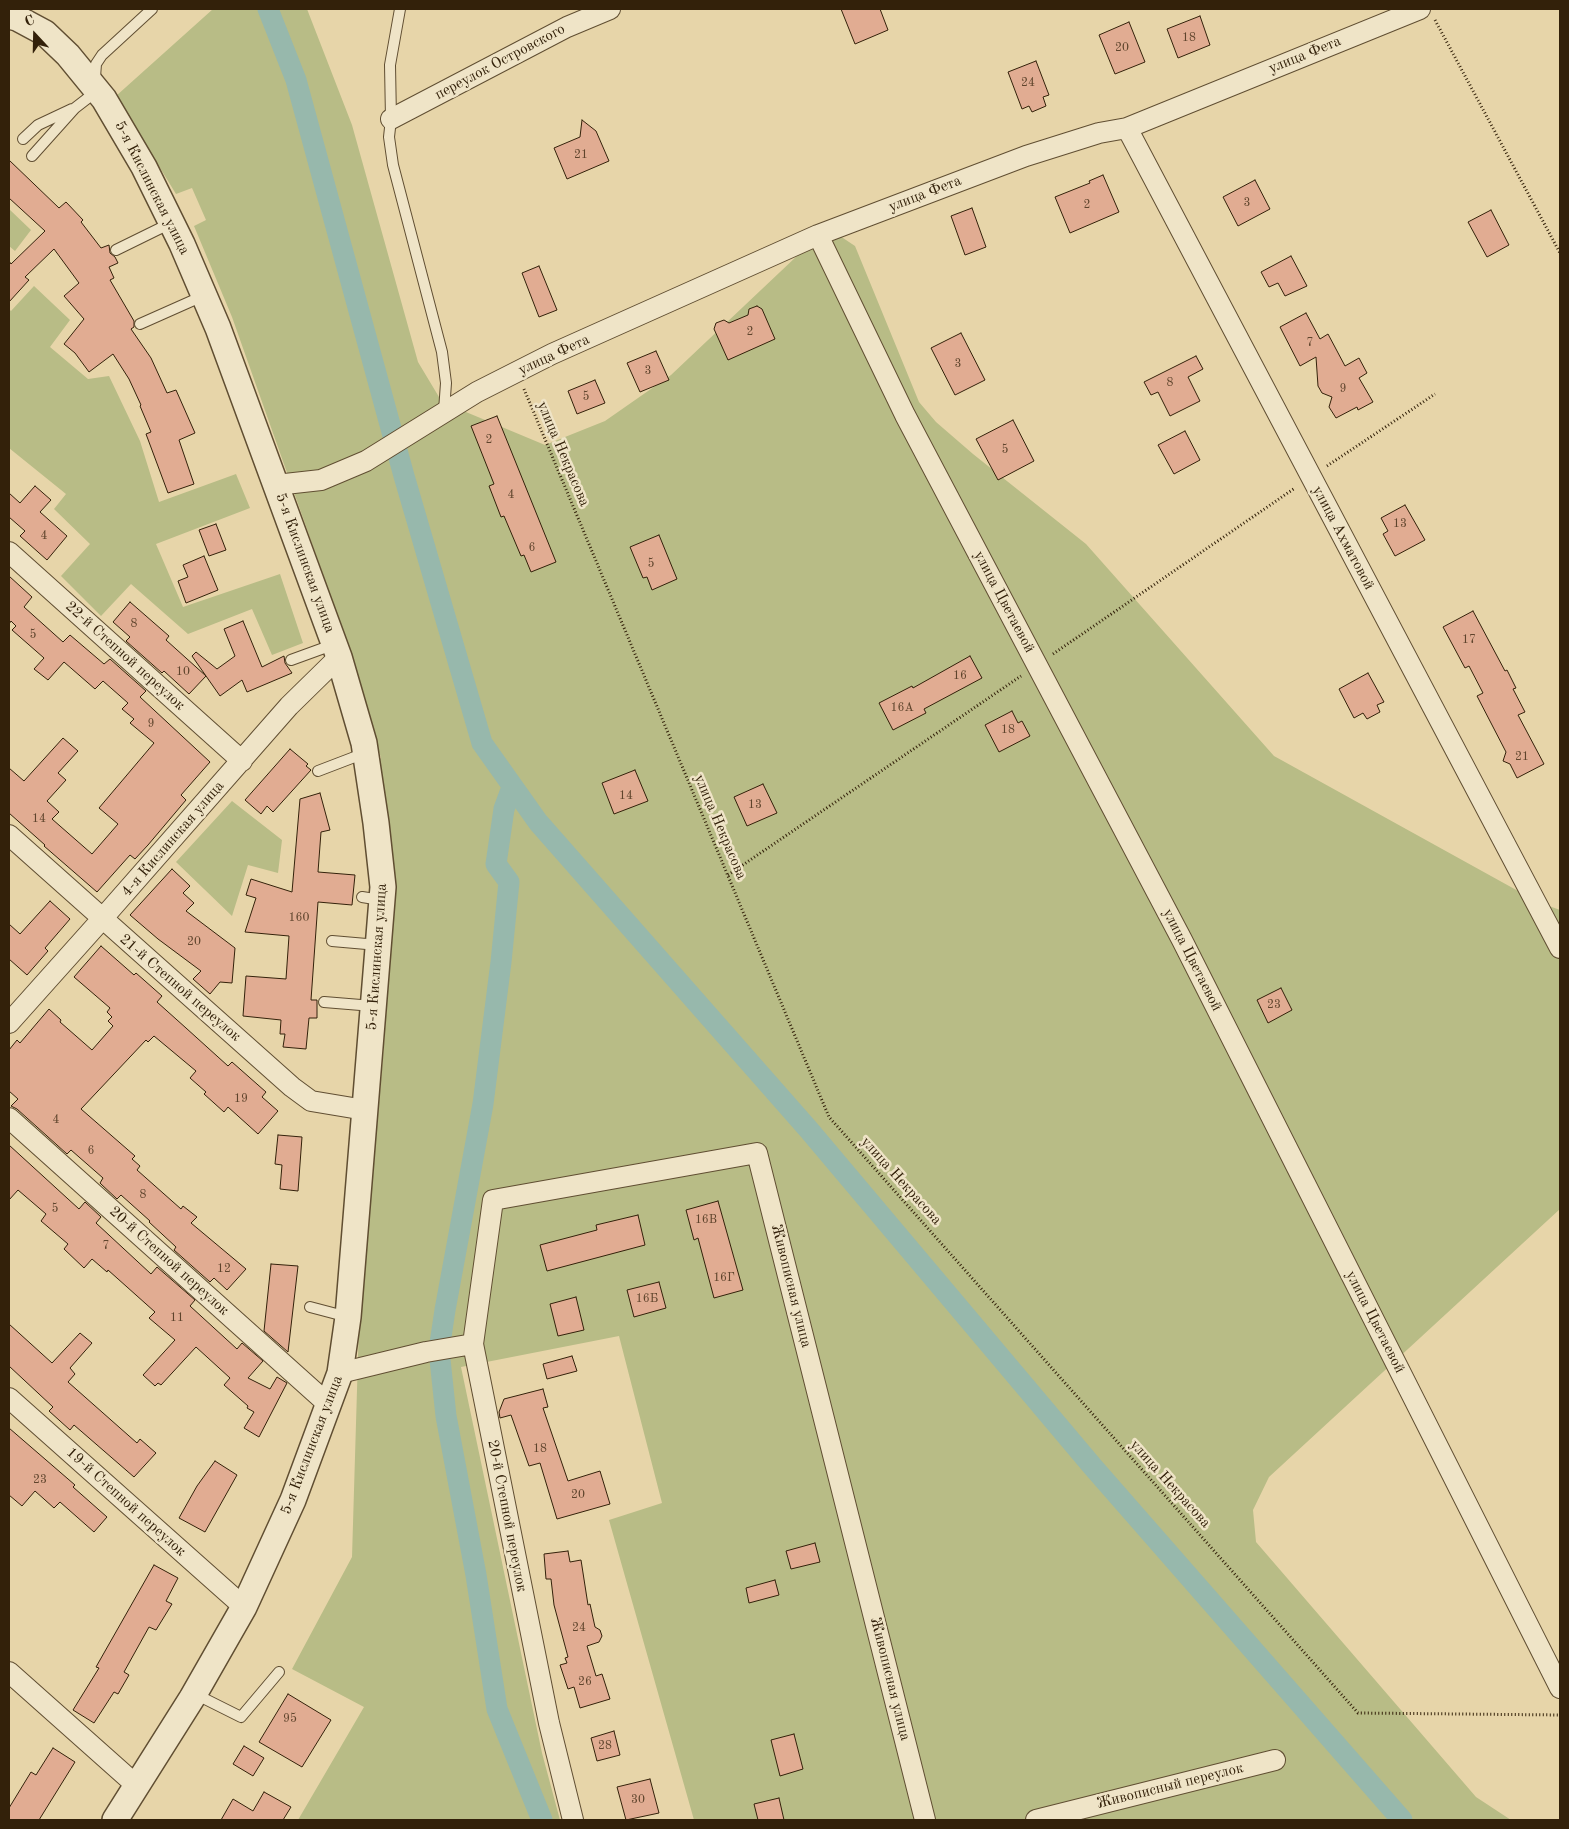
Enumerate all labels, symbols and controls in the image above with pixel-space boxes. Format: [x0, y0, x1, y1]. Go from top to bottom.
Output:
north arrow [10, 10, 60, 60]
text: С [23, 13, 36, 29]
street label: переулок Островского [432, 20, 568, 104]
house number: 18 [1182, 31, 1196, 45]
street label: улица Фета [1266, 32, 1344, 78]
house number: 20 [1115, 41, 1129, 55]
house number: 24 [1021, 76, 1035, 90]
street label: 5-я Кислинская улица [111, 118, 193, 258]
house number: 21 [574, 148, 588, 162]
street label: улица Фета [886, 172, 964, 216]
house number: 3 [1244, 196, 1250, 210]
house number: 2 [1084, 198, 1090, 212]
house number: 2 [747, 325, 753, 339]
street label: улица Фета [516, 331, 592, 379]
house number: 7 [1307, 336, 1313, 350]
house number: 3 [955, 357, 961, 371]
house number: 3 [645, 364, 651, 378]
house number: 8 [1167, 376, 1173, 390]
house number: 9 [1340, 382, 1346, 396]
house number: 5 [583, 390, 589, 404]
street label: улица Некрасова [533, 399, 593, 509]
house number: 2 [486, 433, 492, 447]
house number: 5 [1002, 443, 1008, 457]
street label: улица Ахматовой [1308, 483, 1378, 593]
house number: 4 [508, 488, 514, 502]
street label: 5-я Кислинская улица [271, 491, 339, 635]
house number: 13 [1393, 517, 1407, 531]
house number: 4 [41, 529, 47, 543]
house number: 6 [529, 541, 535, 555]
street label: улица Цветаевой [970, 548, 1038, 656]
house number: 5 [648, 557, 654, 571]
street label: 22-й Степной переулок [61, 598, 189, 714]
house number: 8 [131, 617, 137, 631]
house number: 5 [30, 628, 36, 642]
house number: 17 [1462, 633, 1476, 647]
house number: 10 [176, 665, 190, 679]
house number: 16 [953, 669, 967, 683]
house number: 16А [890, 701, 914, 715]
house number: 9 [148, 717, 154, 731]
house number: 18 [1001, 723, 1015, 737]
house number: 21 [1515, 750, 1529, 764]
street label: улица Некрасова [690, 772, 750, 882]
street label: 4-я Кислинская улица [118, 777, 228, 901]
house number: 14 [619, 789, 633, 803]
house number: 13 [748, 798, 762, 812]
house number: 14 [32, 812, 46, 826]
street label: 5-я Кислинская улица [363, 883, 391, 1031]
street label: улица Цветаевой [1158, 906, 1226, 1014]
house number: 160 [289, 911, 309, 925]
street label: 21-й Степной переулок [116, 930, 244, 1046]
house number: 20 [187, 935, 201, 949]
house number: 23 [1267, 998, 1281, 1012]
house number: 19 [234, 1092, 248, 1106]
house number: 4 [53, 1113, 59, 1127]
street label: улица Некрасова [857, 1133, 945, 1229]
house number: 6 [88, 1144, 94, 1158]
house number: 8 [140, 1188, 146, 1202]
house number: 5 [52, 1202, 58, 1216]
street label: 20-й Степной переулок [105, 1203, 233, 1319]
house number: 16В [695, 1213, 717, 1227]
street label: Живописная улица [767, 1222, 815, 1350]
house number: 7 [103, 1239, 109, 1253]
house number: 12 [217, 1262, 231, 1276]
street label: улица Цветаевой [1341, 1268, 1409, 1376]
house number: 16Г [713, 1271, 735, 1285]
house number: 16Б [636, 1292, 658, 1306]
house number: 11 [170, 1311, 184, 1325]
street label: 5-я Кислинская улица [277, 1373, 347, 1517]
street label: улица Некрасова [1126, 1436, 1214, 1532]
street label: 20-й Степной переулок [483, 1438, 531, 1594]
house number: 18 [533, 1442, 547, 1456]
street label: 19-й Степной переулок [62, 1444, 190, 1560]
house number: 23 [33, 1473, 47, 1487]
house number: 20 [571, 1488, 585, 1502]
street label: Живописная улица [866, 1615, 914, 1743]
house number: 24 [572, 1621, 586, 1635]
house number: 26 [578, 1675, 592, 1689]
house number: 95 [283, 1712, 297, 1726]
house number: 28 [598, 1739, 612, 1753]
street label: Живописный переулок [1095, 1759, 1245, 1813]
house number: 30 [631, 1793, 645, 1807]

